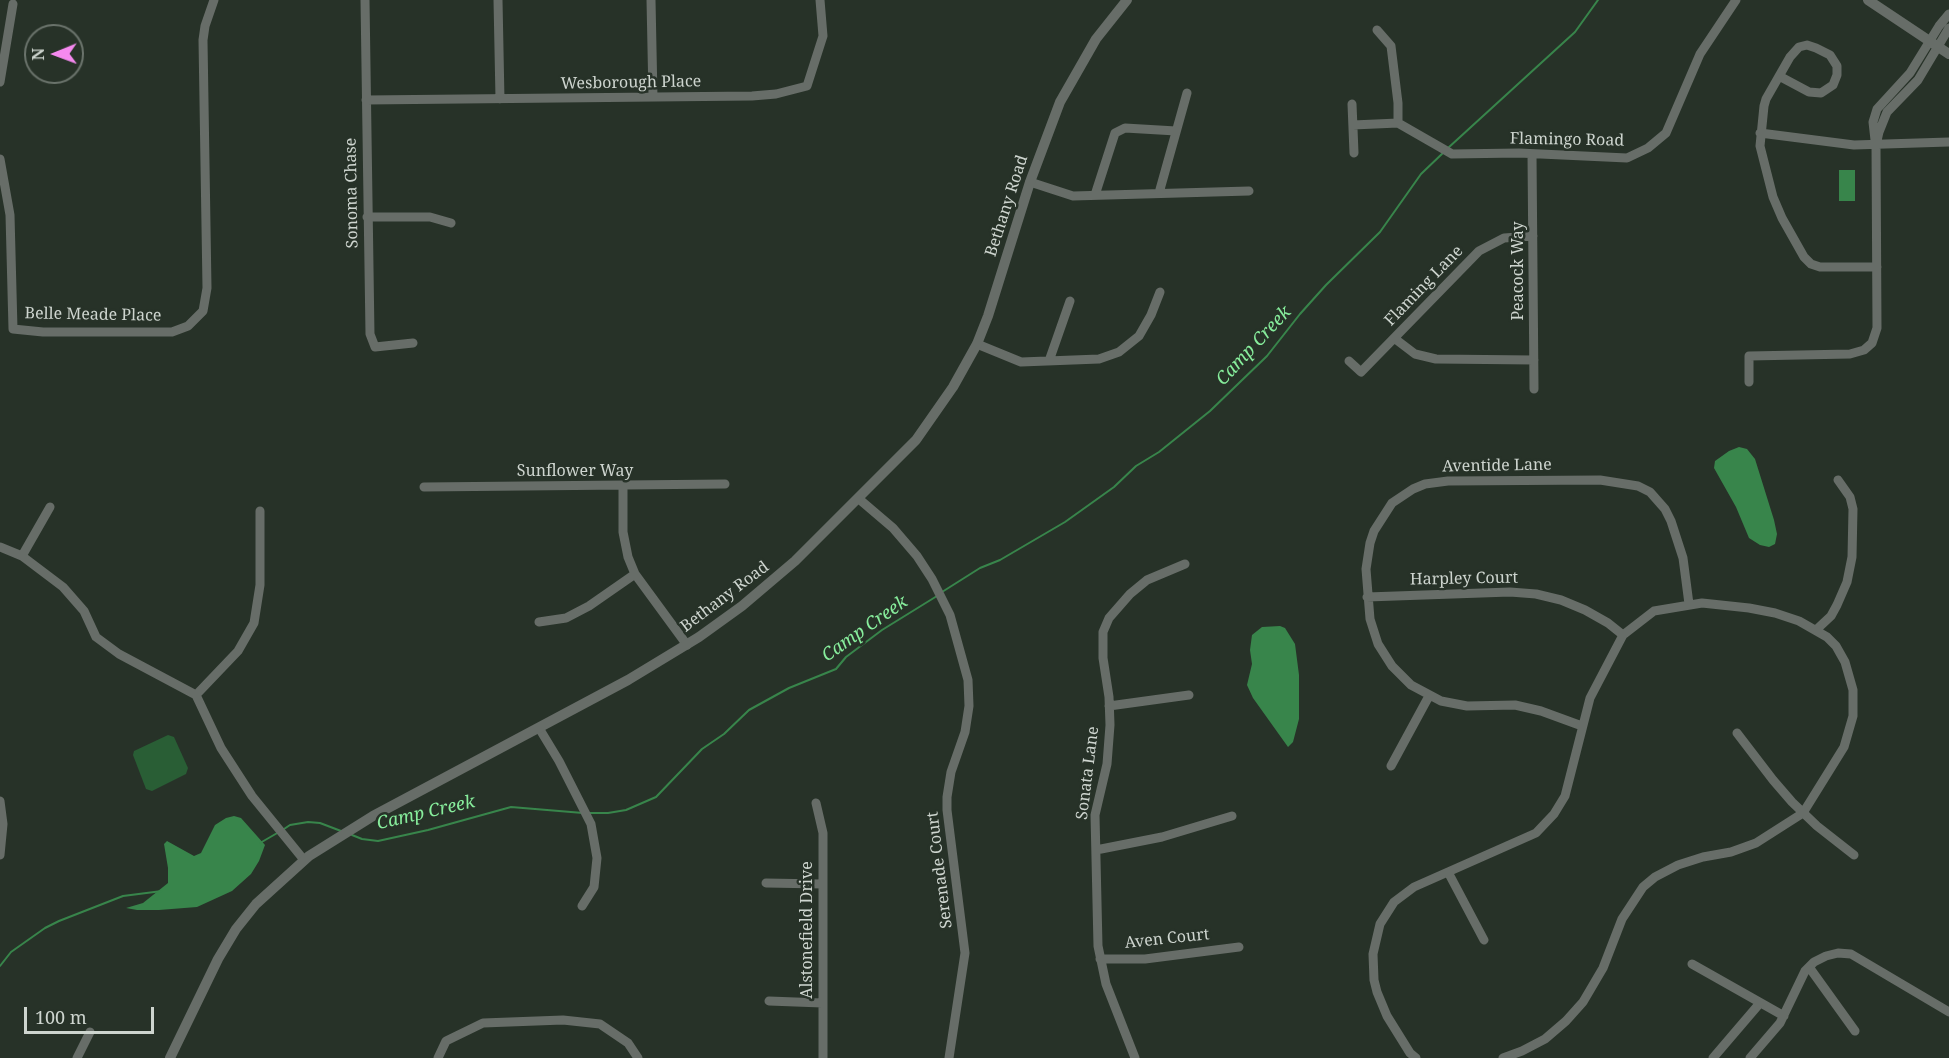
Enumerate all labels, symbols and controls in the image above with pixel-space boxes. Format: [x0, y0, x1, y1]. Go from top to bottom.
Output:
north arrow [24, 24, 84, 84]
text: N [27, 48, 49, 61]
street label: Wesborough Place [561, 72, 701, 94]
street label: Flamingo Road [1510, 129, 1624, 151]
street label: Sonoma Chase [341, 138, 363, 248]
street label: Bethany Road [982, 153, 1032, 259]
street label: Peacock Way [1508, 221, 1528, 321]
street label: Flaming Lane [1381, 242, 1467, 330]
water label: Camp Creek [1212, 302, 1296, 390]
street label: Belle Meade Place [24, 304, 162, 326]
street label: Aventide Lane [1442, 455, 1552, 477]
street label: Sunflower Way [517, 461, 633, 481]
street label: Bethany Road [677, 558, 773, 636]
street label: Harpley Court [1410, 568, 1518, 590]
water label: Camp Creek [818, 591, 912, 667]
street label: Sonata Lane [1073, 725, 1103, 821]
water label: Camp Creek [375, 791, 477, 835]
street label: Serenade Court [923, 810, 957, 930]
street label: Alstonefield Drive [797, 861, 817, 999]
street label: Aven Court [1124, 925, 1210, 953]
scale bar [27, 995, 158, 1033]
text: 100 m [35, 1005, 87, 1029]

